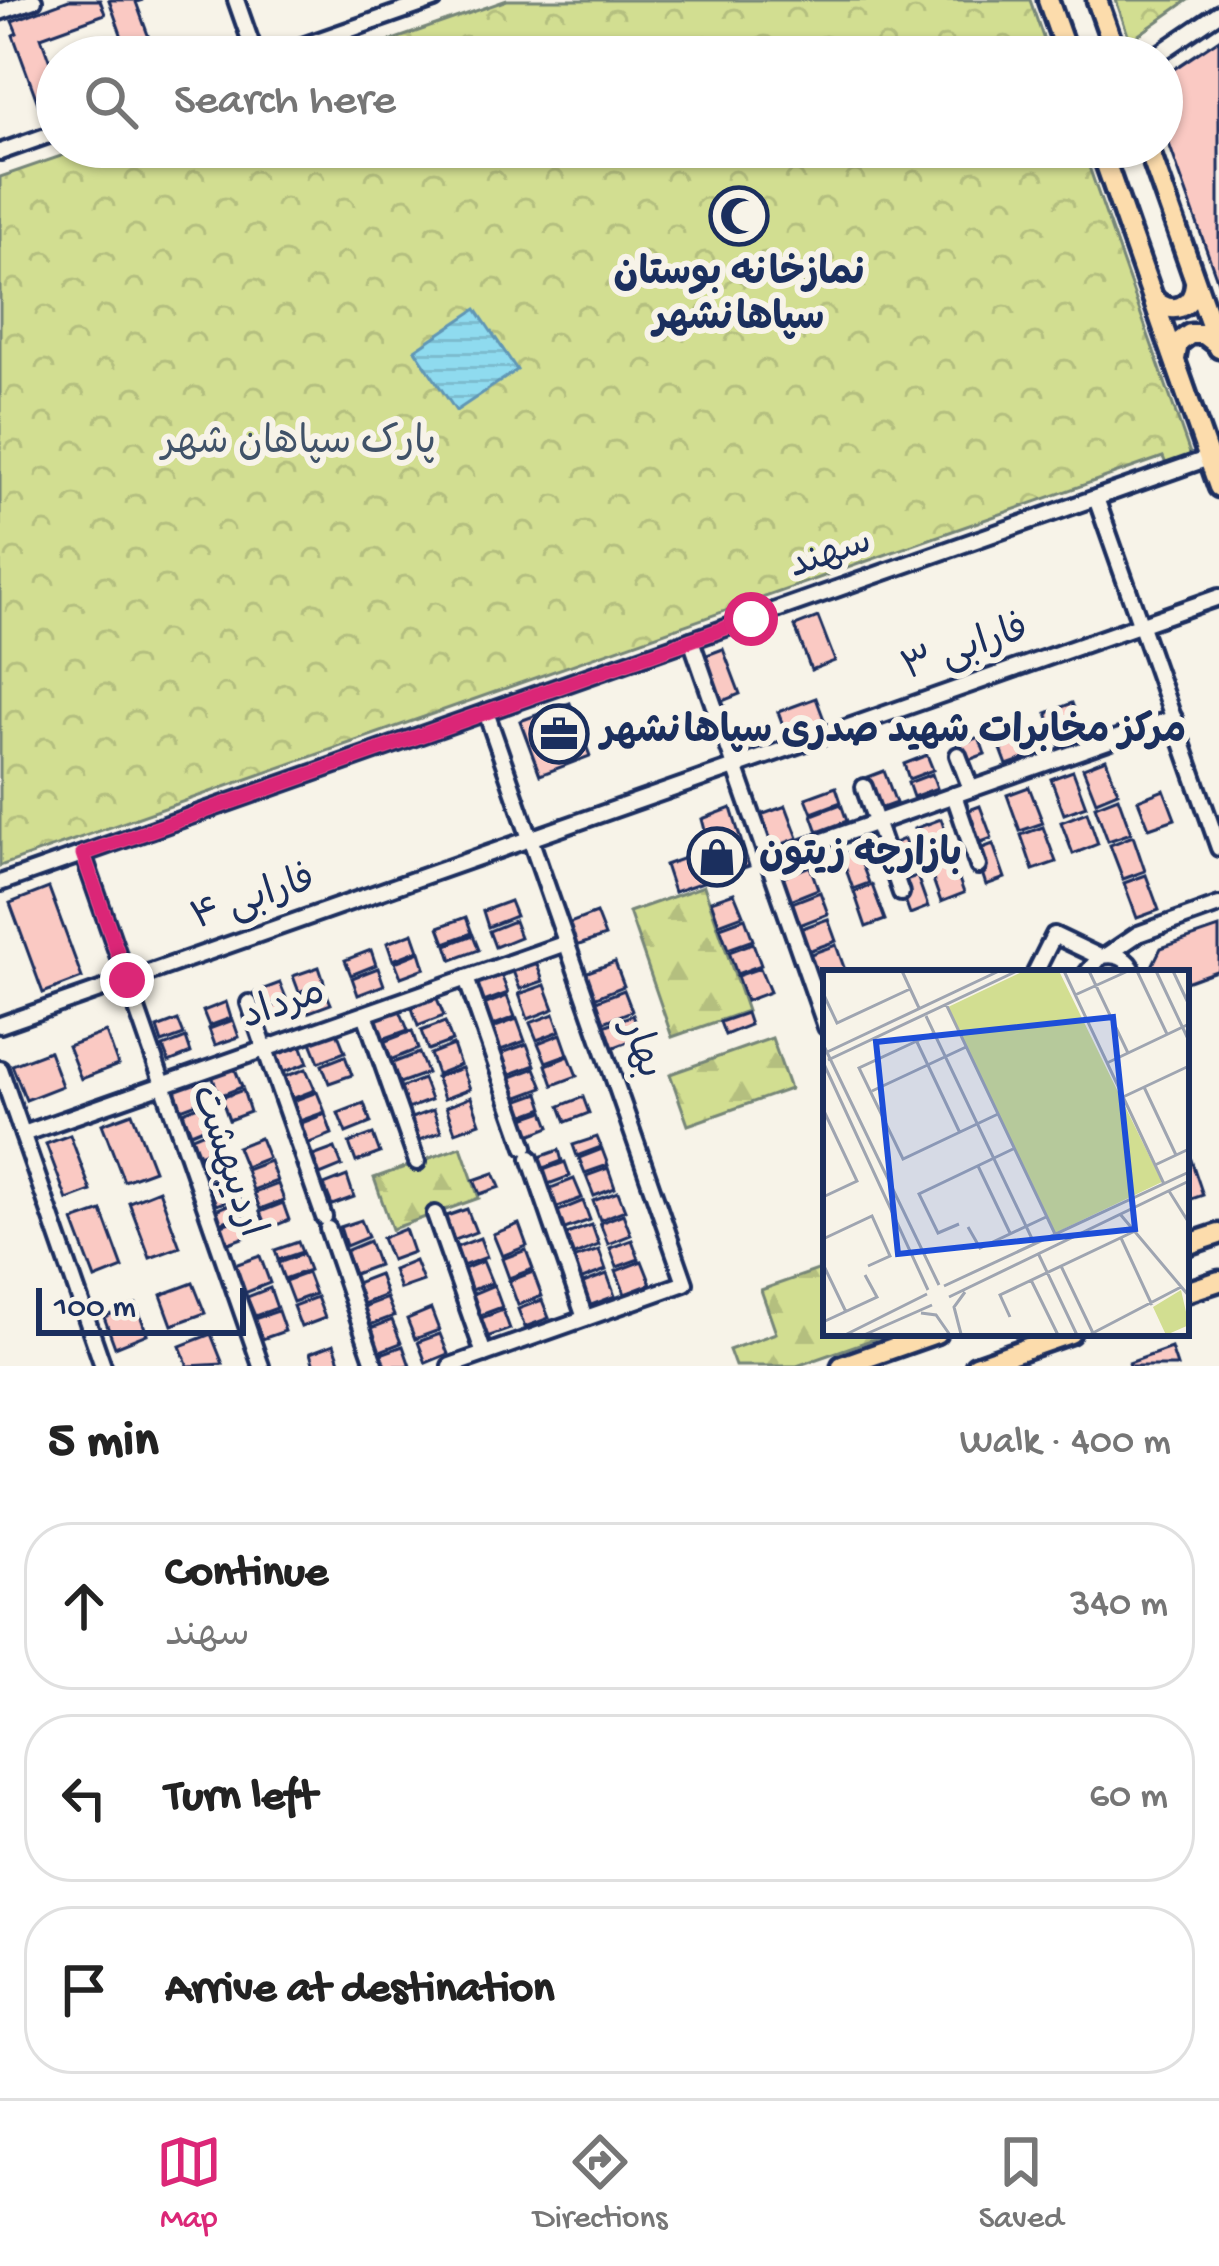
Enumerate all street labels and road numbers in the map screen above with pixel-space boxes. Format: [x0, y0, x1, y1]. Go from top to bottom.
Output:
street label: سهند [783, 520, 879, 592]
street label: فارابی ۳ [897, 608, 1035, 694]
street label: فارابی ۴ [186, 858, 322, 944]
street label: مرداد [236, 971, 332, 1043]
street label: بهار [607, 1012, 670, 1085]
street label: اردیبهشت [178, 1080, 272, 1244]

